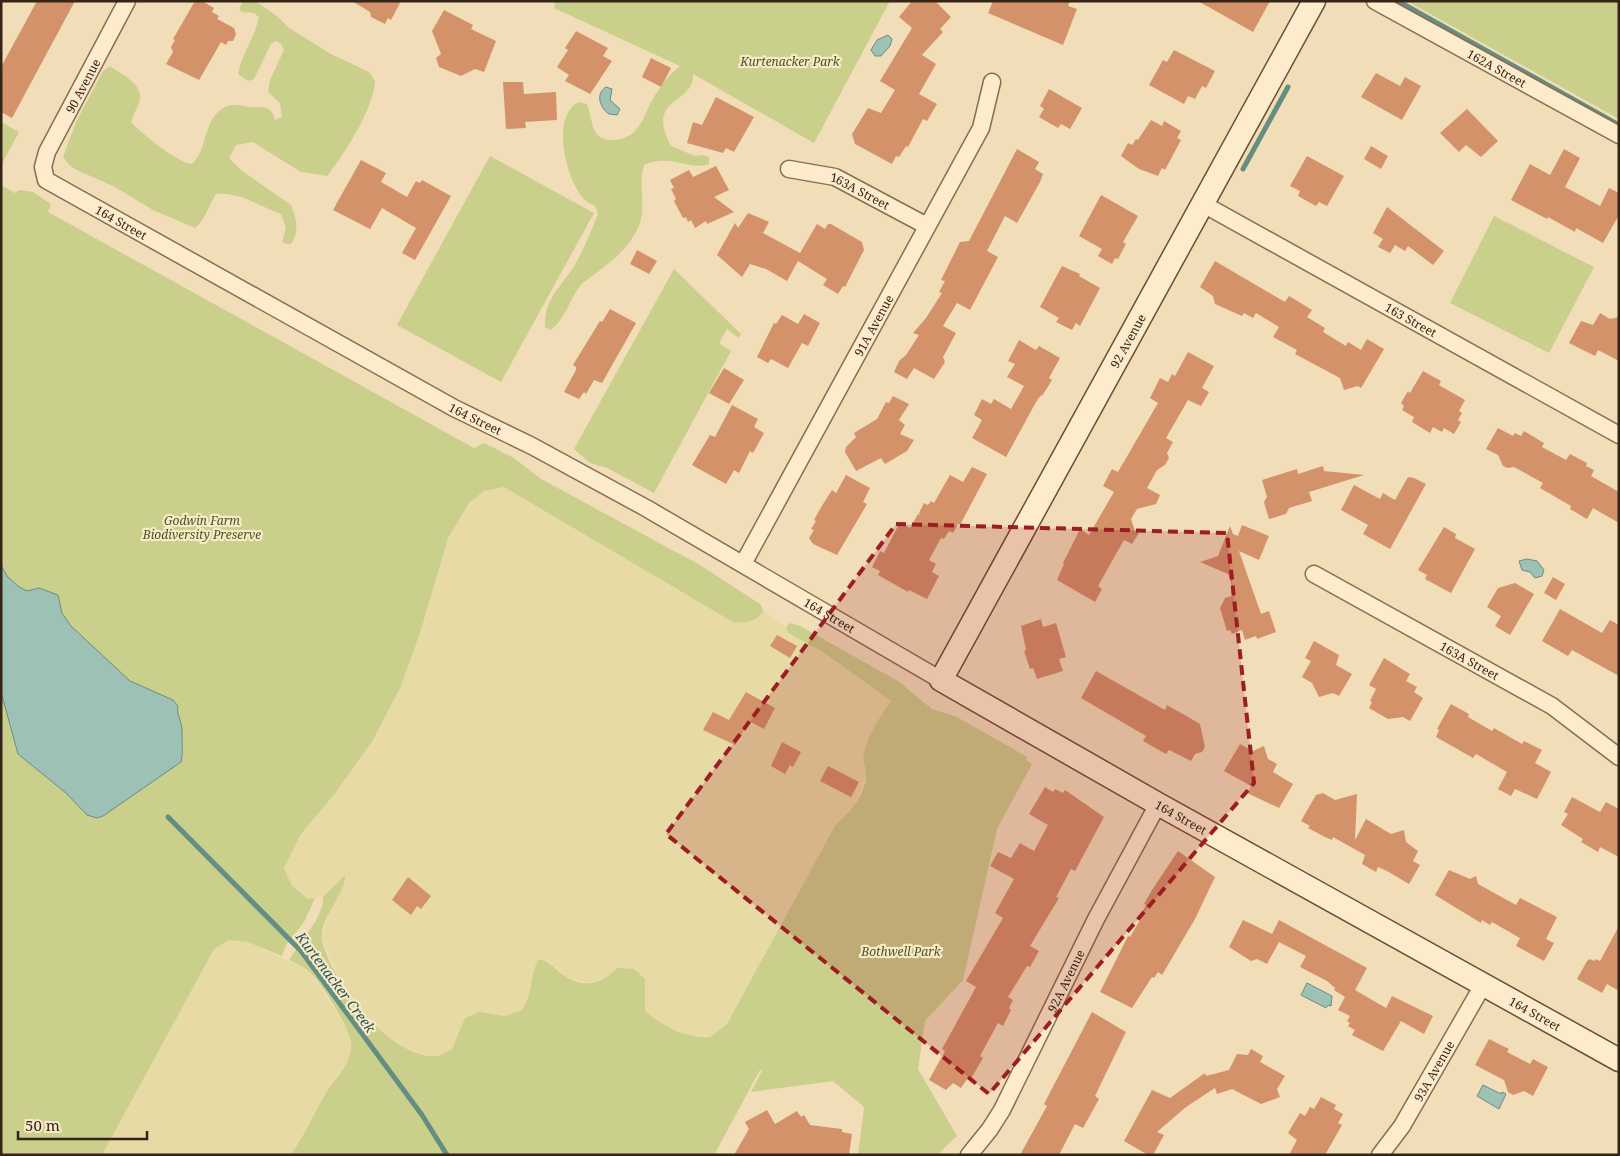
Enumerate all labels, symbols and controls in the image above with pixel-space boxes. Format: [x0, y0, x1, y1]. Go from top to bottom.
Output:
street label: 162A Street [1464, 45, 1530, 91]
park label: Kurtenacker Park [739, 53, 841, 70]
street label: 90 Avenue [62, 56, 104, 116]
street label: 163A Street [829, 168, 893, 213]
street label: 164 Street [92, 201, 150, 243]
street label: 91A Avenue [850, 291, 897, 359]
street label: 163 Street [1382, 298, 1440, 341]
street label: 92 Avenue [1106, 311, 1150, 371]
street label: 164 Street [446, 398, 505, 439]
park label: Godwin Farm Biodiversity Preserve [142, 512, 261, 543]
street label: 164 Street [801, 593, 858, 637]
street label: 163A Street [1437, 637, 1502, 684]
street label: 164 Street [1152, 796, 1210, 838]
water label: Kurtenacker Creek [291, 927, 381, 1037]
park label: Bothwell Park [860, 943, 942, 960]
street label: 92A Avenue [1043, 946, 1088, 1015]
street label: 164 Street [1506, 992, 1564, 1035]
street label: 93A Avenue [1409, 1037, 1458, 1105]
scale bar [18, 1108, 146, 1140]
text: 50 m [25, 1115, 60, 1135]

